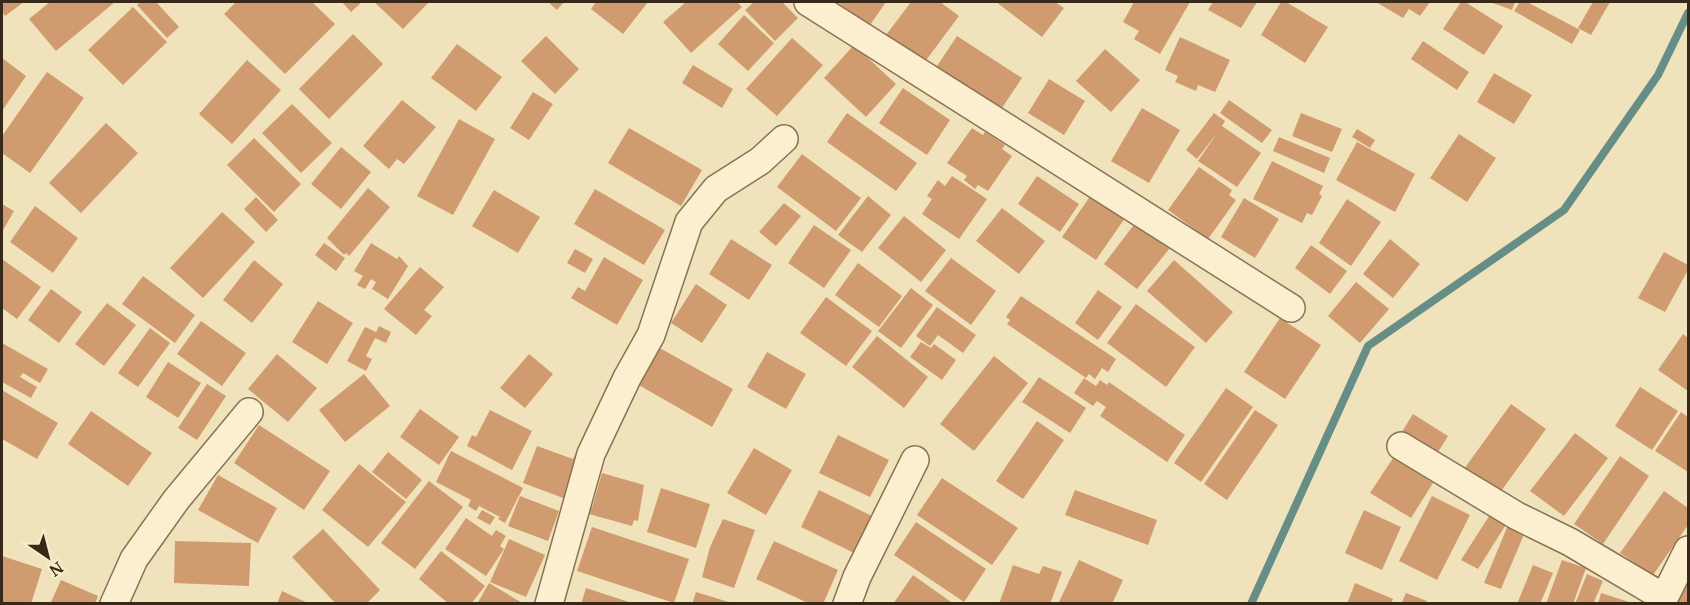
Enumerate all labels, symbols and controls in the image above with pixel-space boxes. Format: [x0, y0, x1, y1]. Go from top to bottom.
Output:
north arrow [18, 527, 78, 587]
text: N [45, 557, 68, 582]

